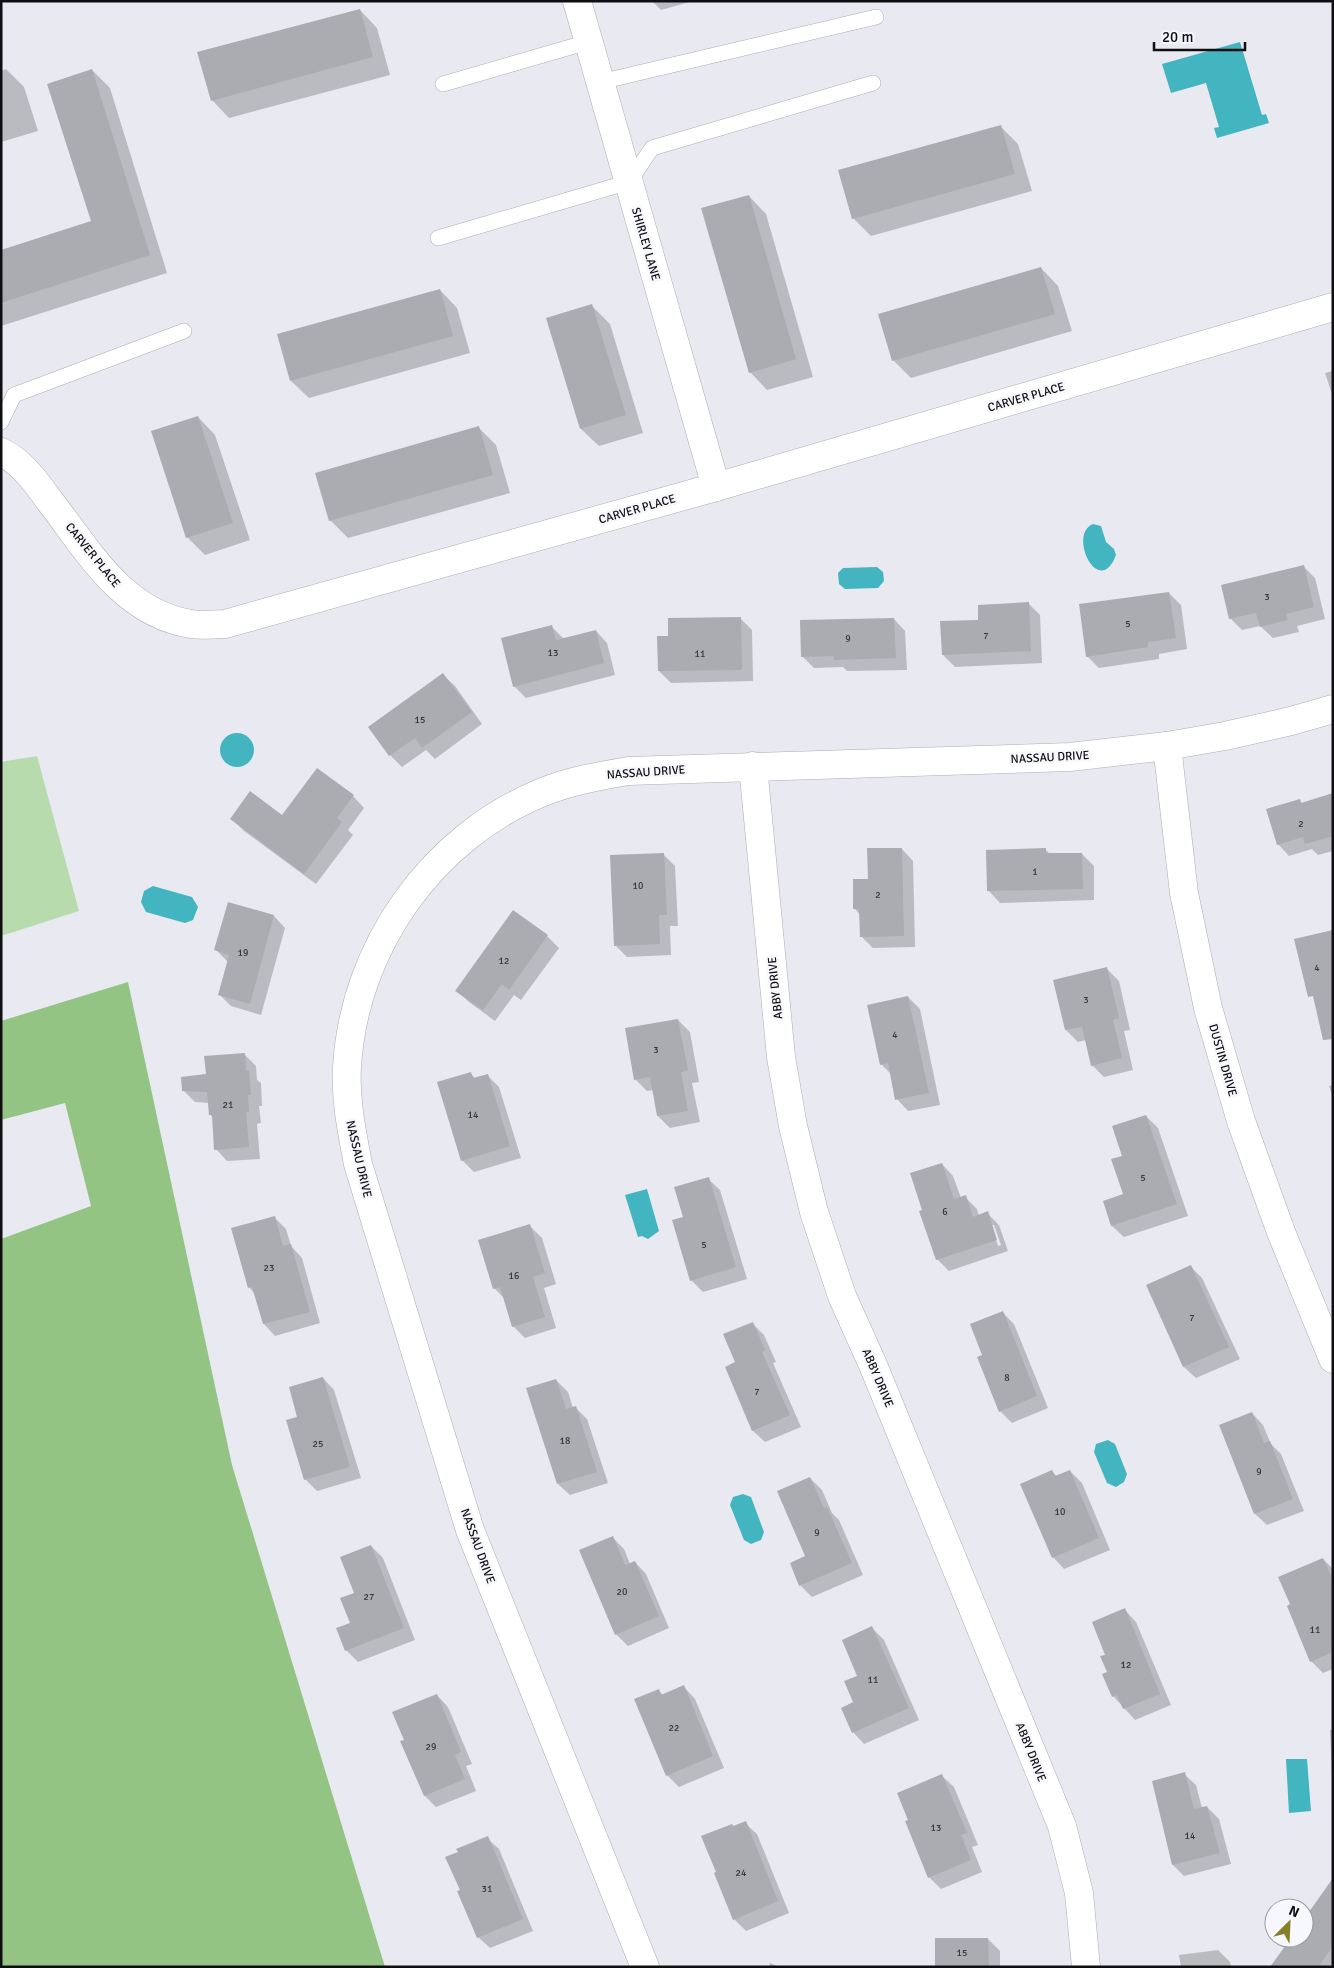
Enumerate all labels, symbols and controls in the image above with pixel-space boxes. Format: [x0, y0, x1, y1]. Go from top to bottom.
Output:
scale bar [1154, 20, 1245, 52]
text: 20 m [1162, 28, 1193, 46]
street label: SHIRLEY LANE [628, 206, 663, 283]
street label: CARVER PLACE [986, 379, 1067, 416]
street label: CARVER PLACE [597, 491, 678, 528]
street label: CARVER PLACE [62, 520, 124, 591]
house number: 3 [1264, 591, 1270, 603]
house number: 5 [1125, 618, 1131, 630]
house number: 7 [983, 630, 989, 642]
house number: 9 [845, 633, 851, 645]
house number: 13 [548, 647, 558, 659]
house number: 11 [695, 648, 705, 660]
house number: 15 [415, 714, 425, 726]
street label: NASSAU DRIVE [1010, 748, 1090, 767]
street label: NASSAU DRIVE [606, 762, 686, 783]
house number: 2 [1298, 818, 1304, 830]
house number: 1 [1032, 866, 1038, 878]
house number: 10 [633, 880, 643, 892]
house number: 2 [875, 889, 881, 901]
house number: 19 [238, 947, 248, 959]
house number: 12 [499, 955, 509, 967]
street label: ABBY DRIVE [765, 956, 786, 1020]
house number: 4 [1314, 962, 1320, 974]
house number: 3 [1083, 994, 1089, 1006]
street label: DUSTIN DRIVE [1205, 1022, 1240, 1098]
house number: 4 [892, 1029, 898, 1041]
house number: 3 [653, 1044, 659, 1056]
house number: 21 [223, 1099, 233, 1111]
house number: 14 [468, 1109, 479, 1121]
street label: NASSAU DRIVE [342, 1119, 375, 1199]
house number: 5 [1140, 1172, 1146, 1184]
house number: 6 [942, 1206, 948, 1218]
house number: 5 [701, 1239, 707, 1251]
house number: 23 [264, 1262, 274, 1274]
house number: 16 [509, 1270, 519, 1282]
house number: 7 [1189, 1312, 1195, 1324]
street label: ABBY DRIVE [858, 1347, 897, 1410]
house number: 8 [1004, 1372, 1010, 1384]
house number: 7 [754, 1386, 760, 1398]
house number: 18 [560, 1435, 570, 1447]
house number: 25 [313, 1438, 323, 1450]
house number: 9 [1256, 1466, 1262, 1478]
house number: 10 [1055, 1506, 1065, 1518]
street label: NASSAU DRIVE [457, 1507, 498, 1586]
house number: 9 [814, 1527, 820, 1539]
house number: 20 [617, 1586, 627, 1598]
house number: 27 [364, 1591, 374, 1603]
house number: 11 [1310, 1624, 1320, 1636]
house number: 12 [1121, 1659, 1131, 1671]
house number: 11 [868, 1674, 878, 1686]
street label: ABBY DRIVE [1012, 1720, 1049, 1784]
house number: 22 [669, 1722, 679, 1734]
house number: 29 [426, 1741, 436, 1753]
house number: 13 [931, 1822, 941, 1834]
house number: 14 [1185, 1830, 1196, 1842]
house number: 24 [736, 1867, 747, 1879]
house number: 31 [482, 1883, 492, 1895]
north arrow [1264, 1898, 1314, 1948]
text: N [1286, 1902, 1302, 1921]
house number: 15 [957, 1947, 967, 1959]

